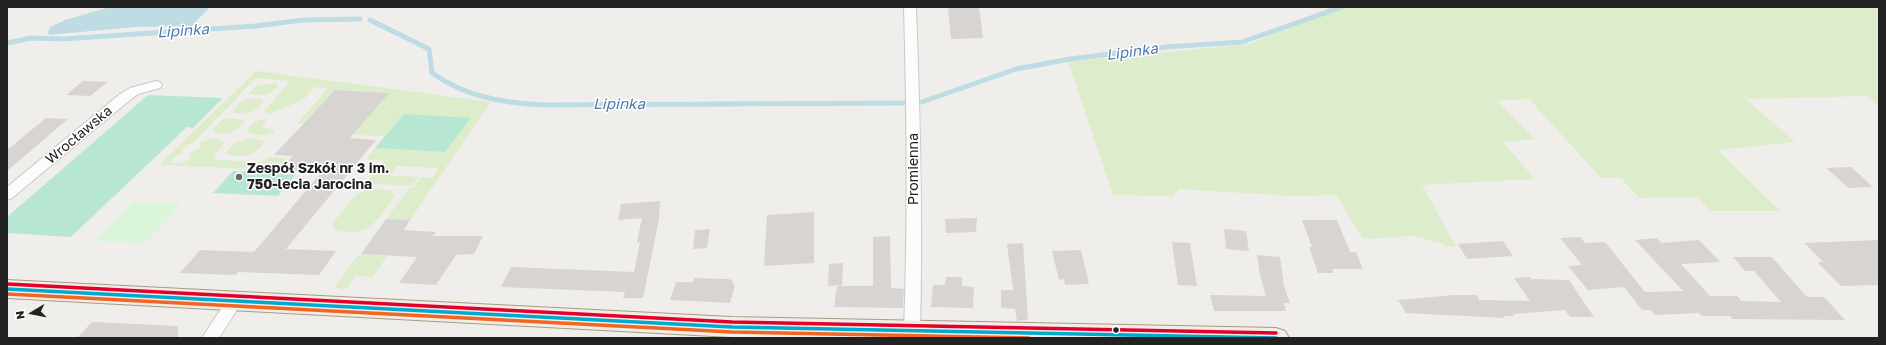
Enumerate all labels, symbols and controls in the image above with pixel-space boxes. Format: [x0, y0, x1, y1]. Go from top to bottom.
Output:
water label: Lipinka [157, 20, 209, 42]
water label: Lipinka [1105, 39, 1159, 65]
water label: Lipinka [593, 95, 645, 113]
street label: Wrocławska [42, 102, 116, 168]
street label: Promienna [906, 133, 922, 205]
place label: Zespół Szkół nr 3 im. 750-lecia Jarocina [247, 161, 389, 194]
marker: Zespół Szkół nr 3 im. 750-lecia Jarocina [234, 172, 244, 182]
north arrow [12, 293, 52, 333]
text: N [13, 310, 27, 320]
unlabelled marker [1111, 325, 1121, 335]

